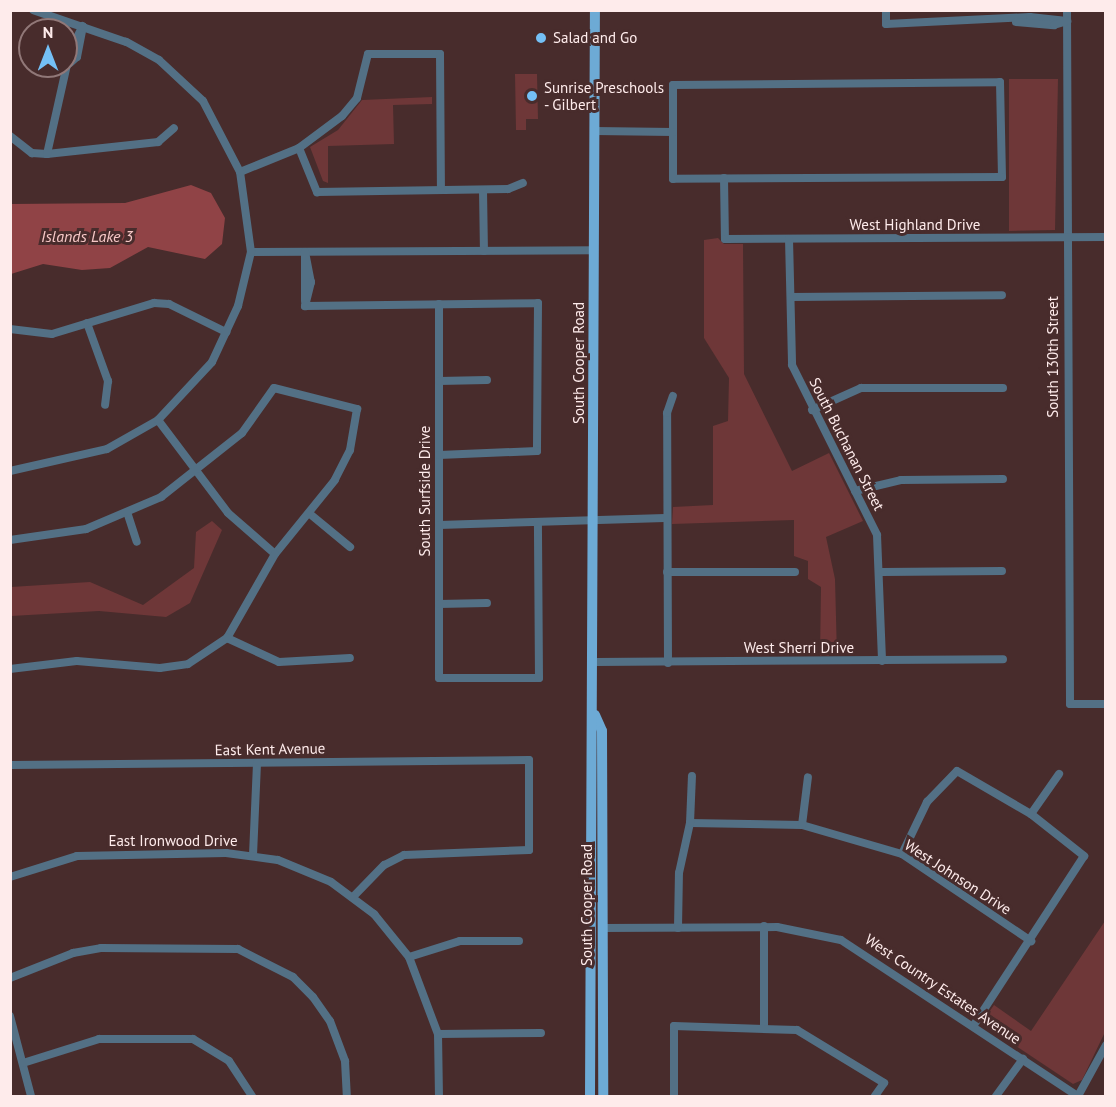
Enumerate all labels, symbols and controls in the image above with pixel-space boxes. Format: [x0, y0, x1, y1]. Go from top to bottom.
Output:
north arrow [18, 18, 78, 78]
text: N [43, 22, 53, 42]
place label: Salad and Go [553, 29, 637, 47]
marker: Salad and Go [534, 31, 548, 45]
place label: Sunrise Preschools - Gilbert [544, 78, 664, 113]
marker: Sunrise Preschools - Gilbert [525, 89, 539, 103]
street label: West Highland Drive [850, 216, 980, 234]
water label: Islands Lake 3 [41, 226, 133, 246]
street label: South 130th Street [1044, 296, 1062, 418]
street label: South Cooper Road [570, 302, 588, 424]
street label: South Buchanan Street [806, 375, 888, 513]
street label: South Surfside Drive [416, 426, 434, 556]
street label: West Sherri Drive [744, 639, 854, 657]
street label: East Kent Avenue [214, 739, 326, 759]
street label: East Ironwood Drive [108, 832, 238, 850]
street label: West Johnson Drive [901, 836, 1015, 918]
street label: South Cooper Road [578, 844, 596, 966]
street label: West Country Estates Avenue [861, 930, 1025, 1048]

